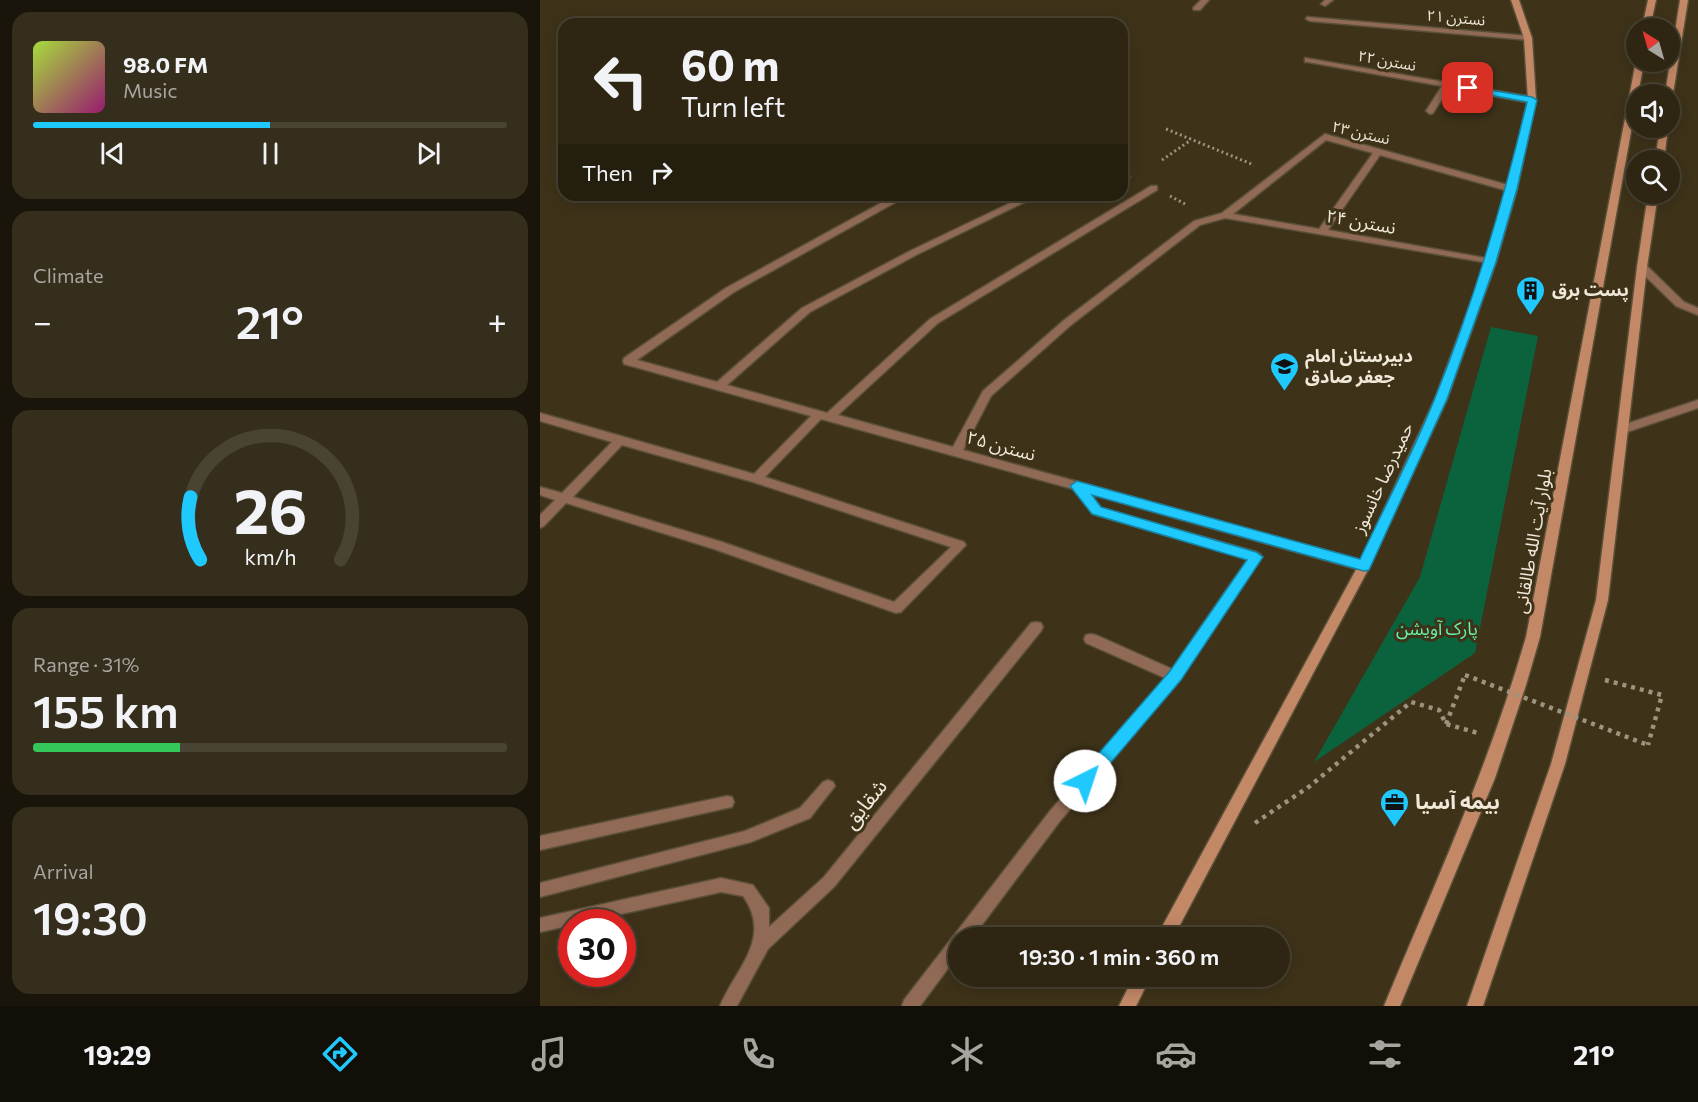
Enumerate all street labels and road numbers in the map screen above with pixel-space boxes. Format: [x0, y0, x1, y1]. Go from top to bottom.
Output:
street label: نسترن ۲۱ [1426, 5, 1486, 30]
street label: نسترن ۲۲ [1357, 46, 1418, 75]
street label: نسترن ۲۳ [1330, 117, 1392, 148]
street label: نسترن ۲۴ [1324, 204, 1398, 239]
street label: حمیدرضا خانسوز [1346, 419, 1418, 538]
street label: نسترن ۲۵ [964, 425, 1038, 466]
street label: بلوار آیت الله طالقانی [1508, 467, 1557, 615]
street label: شقایق [836, 773, 893, 834]

